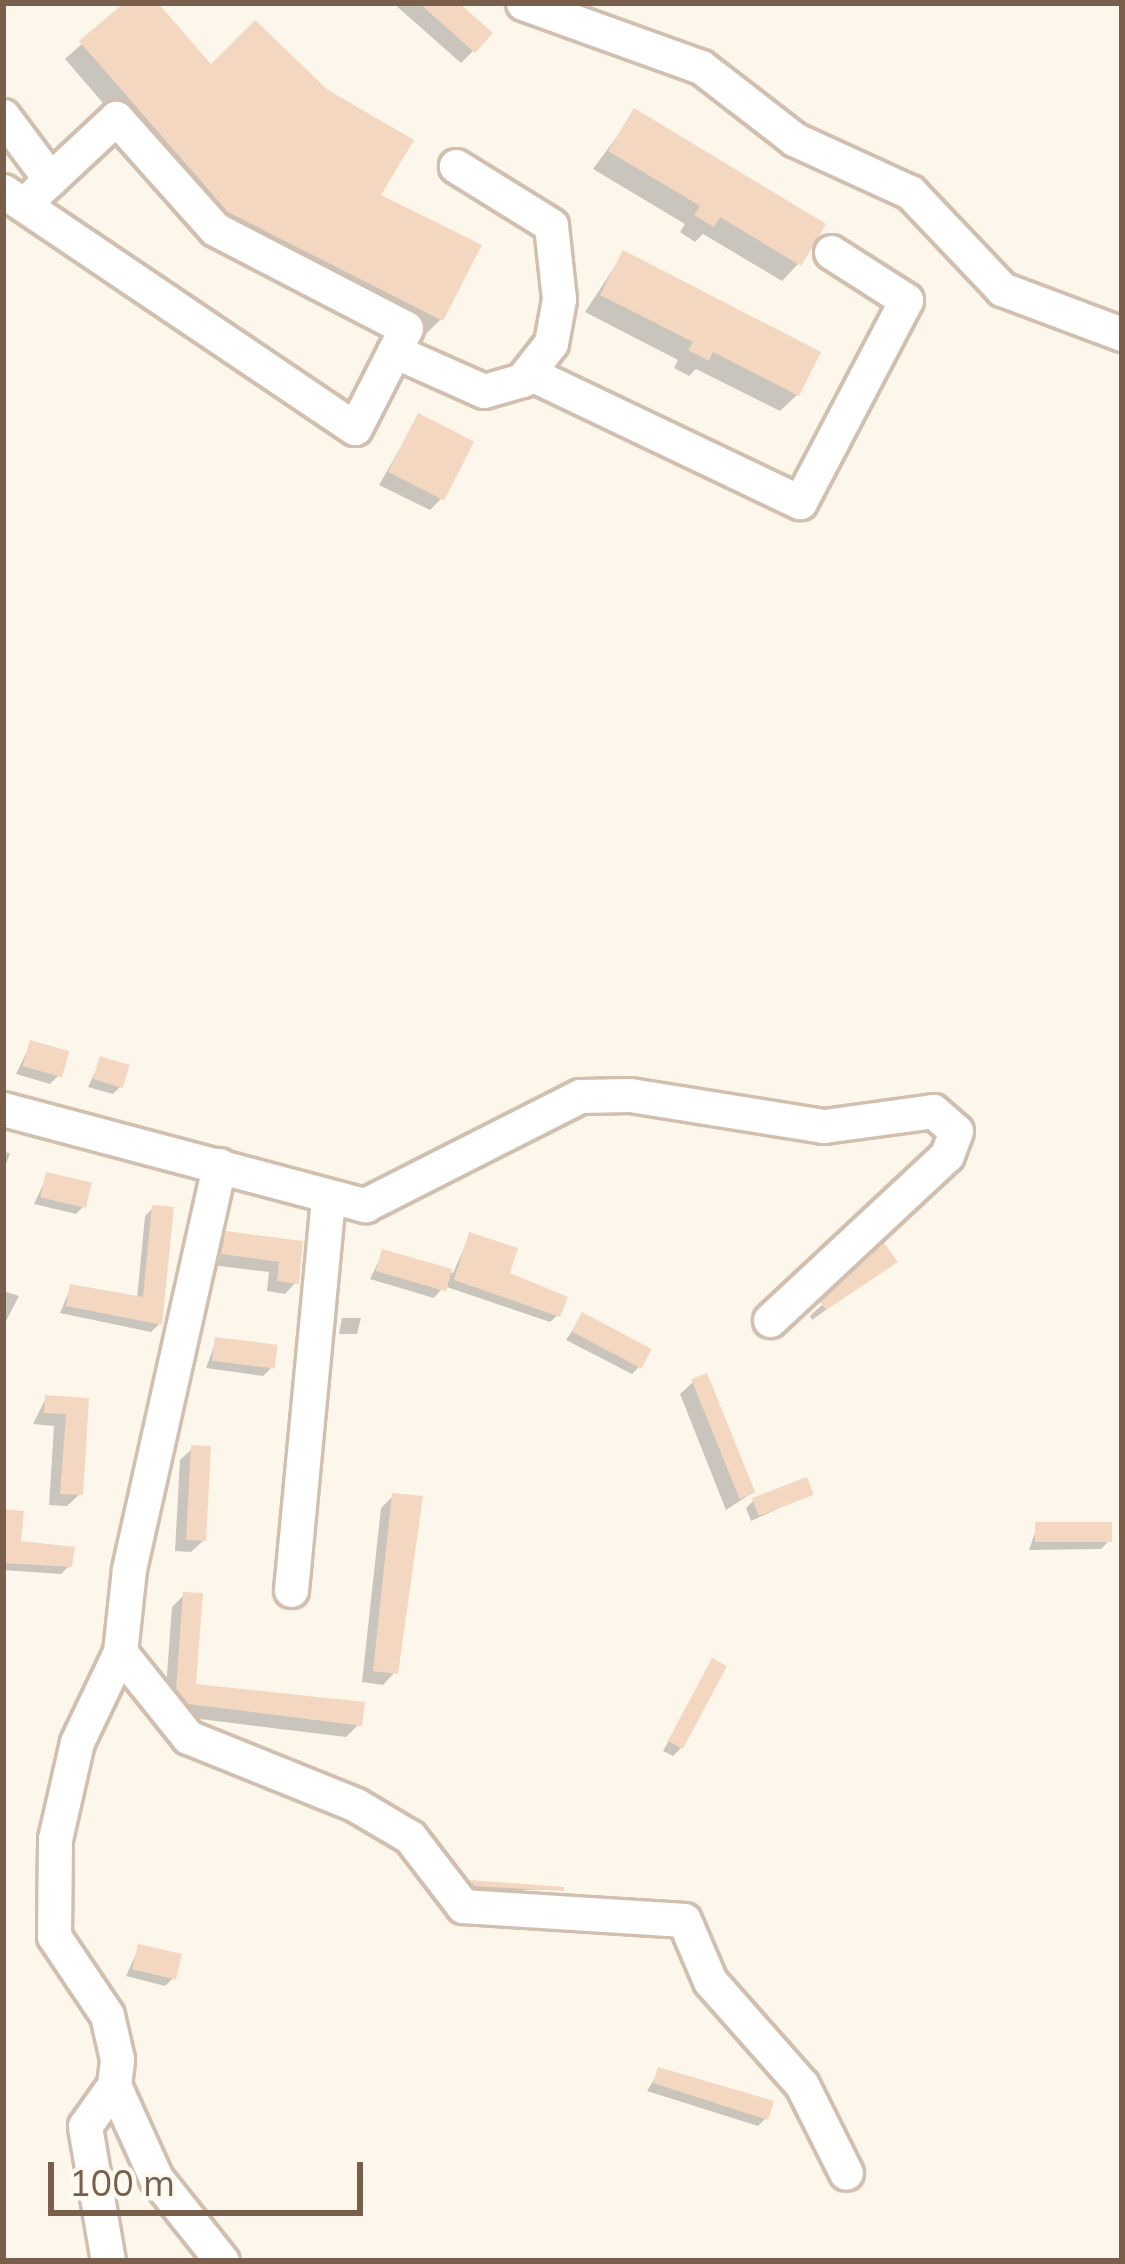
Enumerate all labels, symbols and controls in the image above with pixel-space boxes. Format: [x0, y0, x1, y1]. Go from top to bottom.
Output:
scale bar [54, 2138, 369, 2212]
text: 100 m [69, 2160, 175, 2205]

